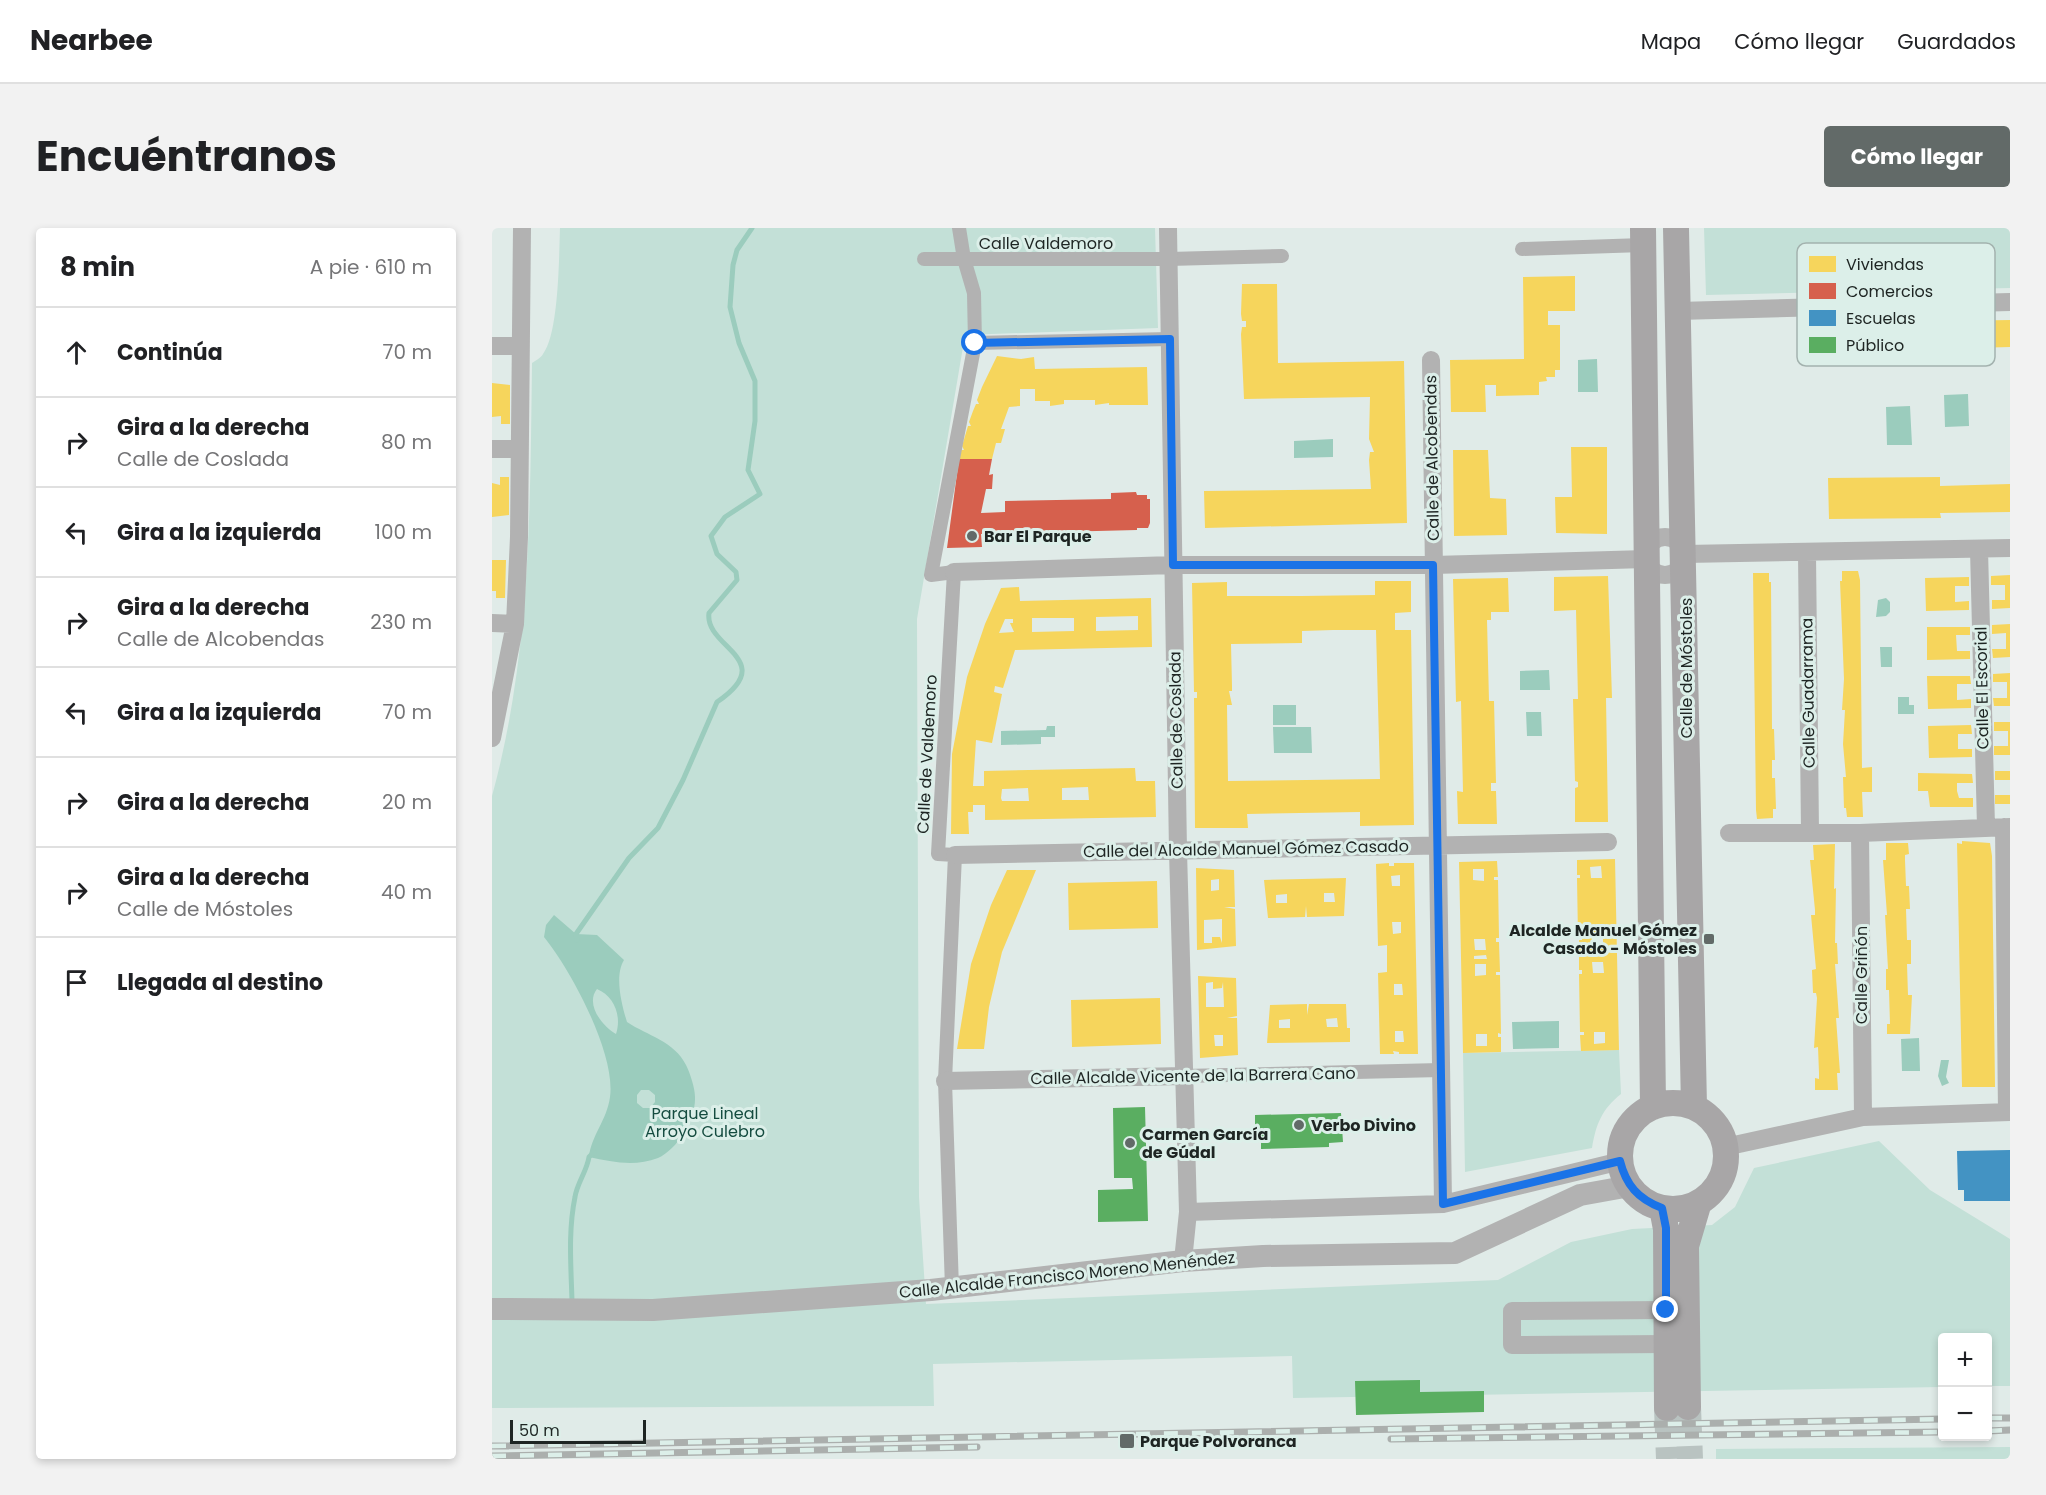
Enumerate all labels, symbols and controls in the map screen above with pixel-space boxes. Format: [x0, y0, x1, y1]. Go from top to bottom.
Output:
text: Nearbee [30, 21, 153, 60]
text: Mapa [1641, 27, 1701, 56]
text: Cómo llegar [1734, 27, 1864, 56]
text: Guardados [1897, 27, 2016, 56]
button: Cómo llegar [1824, 126, 2010, 187]
text: Encuéntranos [36, 127, 337, 186]
street label: Calle Valdemoro [979, 232, 1113, 255]
legend [1797, 243, 1995, 366]
text: 8 min [60, 249, 135, 285]
text: A pie · 610 m [310, 253, 432, 281]
text: Viviendas [1846, 253, 1924, 276]
text: Comercios [1846, 280, 1933, 303]
text: Escuelas [1846, 307, 1916, 330]
route start [961, 329, 987, 355]
text: Público [1846, 334, 1904, 357]
icon: ahead [60, 336, 93, 369]
text: Continúa [117, 337, 223, 368]
text: 70 m [383, 338, 432, 366]
street label: Calle de Alcobendas [1419, 375, 1445, 541]
text: Gira a la derecha [117, 412, 310, 443]
icon: right [60, 426, 93, 459]
text: 80 m [381, 428, 432, 456]
text: Calle de Coslada [117, 445, 289, 473]
icon: left [60, 516, 93, 549]
text: Gira a la izquierda [117, 517, 321, 548]
text: 100 m [375, 518, 432, 546]
place label: Bar El Parque [984, 525, 1092, 548]
marker: Bar El Parque [965, 529, 979, 543]
text: Gira a la derecha [117, 592, 310, 623]
street label: Calle de Móstoles [1675, 598, 1698, 738]
icon: right [60, 606, 93, 639]
text: 230 m [370, 608, 432, 636]
street label: Calle Guadarrama [1795, 618, 1821, 768]
text: Calle de Alcobendas [117, 625, 324, 653]
street label: Calle El Escorial [1969, 626, 1995, 750]
street label: Calle de Coslada [1163, 651, 1189, 789]
street label: Calle de Valdemoro [911, 674, 943, 834]
icon: left [60, 696, 93, 729]
text: Gira a la izquierda [117, 697, 321, 728]
text: 70 m [383, 698, 432, 726]
icon: right [60, 786, 93, 819]
text: Gira a la derecha [117, 787, 310, 818]
text: 20 m [382, 788, 432, 816]
street label: Calle del Alcalde Manuel Gómez Casado [1083, 835, 1409, 863]
text: Gira a la derecha [117, 862, 310, 893]
icon: right [60, 876, 93, 909]
text: 40 m [381, 878, 432, 906]
text: Calle de Móstoles [117, 895, 293, 923]
place label: Alcalde Manuel Gómez Casado - Móstoles [1509, 919, 1697, 960]
street label: Calle Griñón [1850, 926, 1873, 1024]
marker: Alcalde Manuel Gómez Casado - Móstoles [1702, 932, 1716, 946]
icon: arrive [60, 966, 93, 999]
text: Llegada al destino [117, 967, 323, 998]
street label: Calle Alcalde Vicente de la Barrera Cano [1030, 1062, 1356, 1090]
park label: Parque Lineal Arroyo Culebro [645, 1102, 765, 1143]
place label: Verbo Divino [1311, 1114, 1416, 1137]
marker: Verbo Divino [1292, 1118, 1306, 1132]
place label: Carmen García de Gúdal [1142, 1123, 1268, 1164]
marker: Carmen García de Gúdal [1123, 1136, 1137, 1150]
street label: Calle Alcalde Francisco Moreno Menéndez [898, 1246, 1236, 1304]
route end [1652, 1296, 1678, 1322]
map controls [1938, 1333, 1992, 1441]
button: + [1938, 1333, 1992, 1387]
button: − [1938, 1387, 1992, 1441]
scale bar [510, 1417, 646, 1444]
text: 50 m [519, 1419, 560, 1442]
place label: Parque Polvoranca [1140, 1430, 1297, 1453]
marker: Parque Polvoranca [1118, 1432, 1136, 1450]

